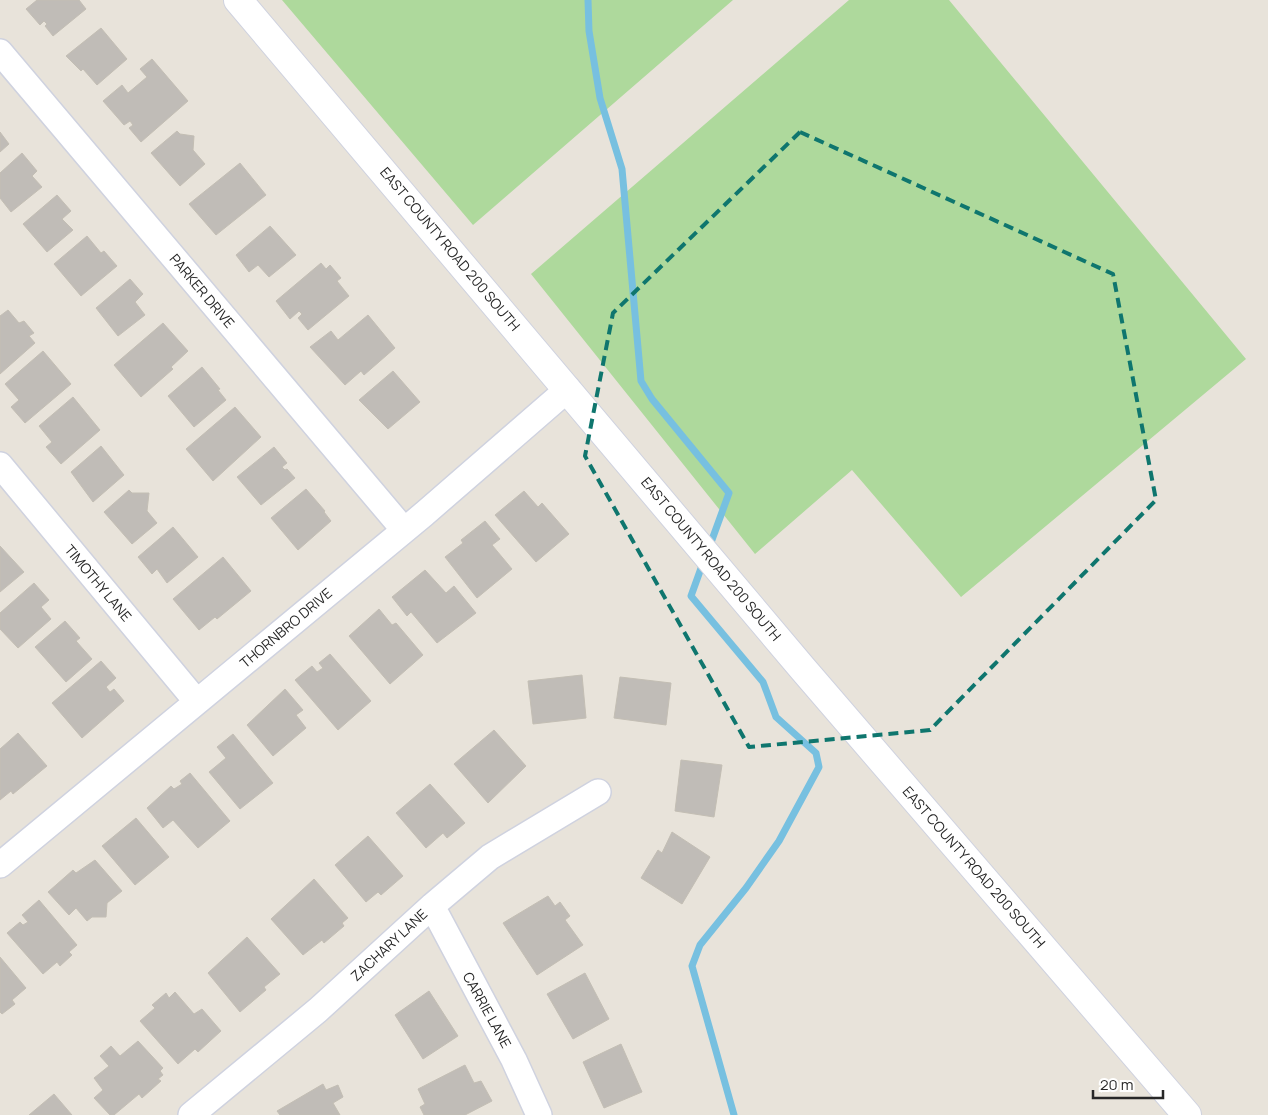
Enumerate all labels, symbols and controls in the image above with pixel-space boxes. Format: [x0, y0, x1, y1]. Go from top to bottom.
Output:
street label: EAST COUNTY ROAD 200 SOUTH [376, 163, 525, 335]
street label: PARKER DRIVE [166, 250, 239, 332]
street label: EAST COUNTY ROAD 200 SOUTH [637, 473, 786, 645]
street label: TIMOTHY LANE [61, 540, 136, 625]
street label: THORNBRO DRIVE [236, 583, 336, 672]
street label: EAST COUNTY ROAD 200 SOUTH [899, 782, 1050, 952]
street label: ZACHARY LANE [346, 904, 431, 985]
street label: CARRIE LANE [459, 968, 516, 1051]
scale bar [1093, 1068, 1163, 1100]
text: 20 m [1100, 1074, 1133, 1095]

